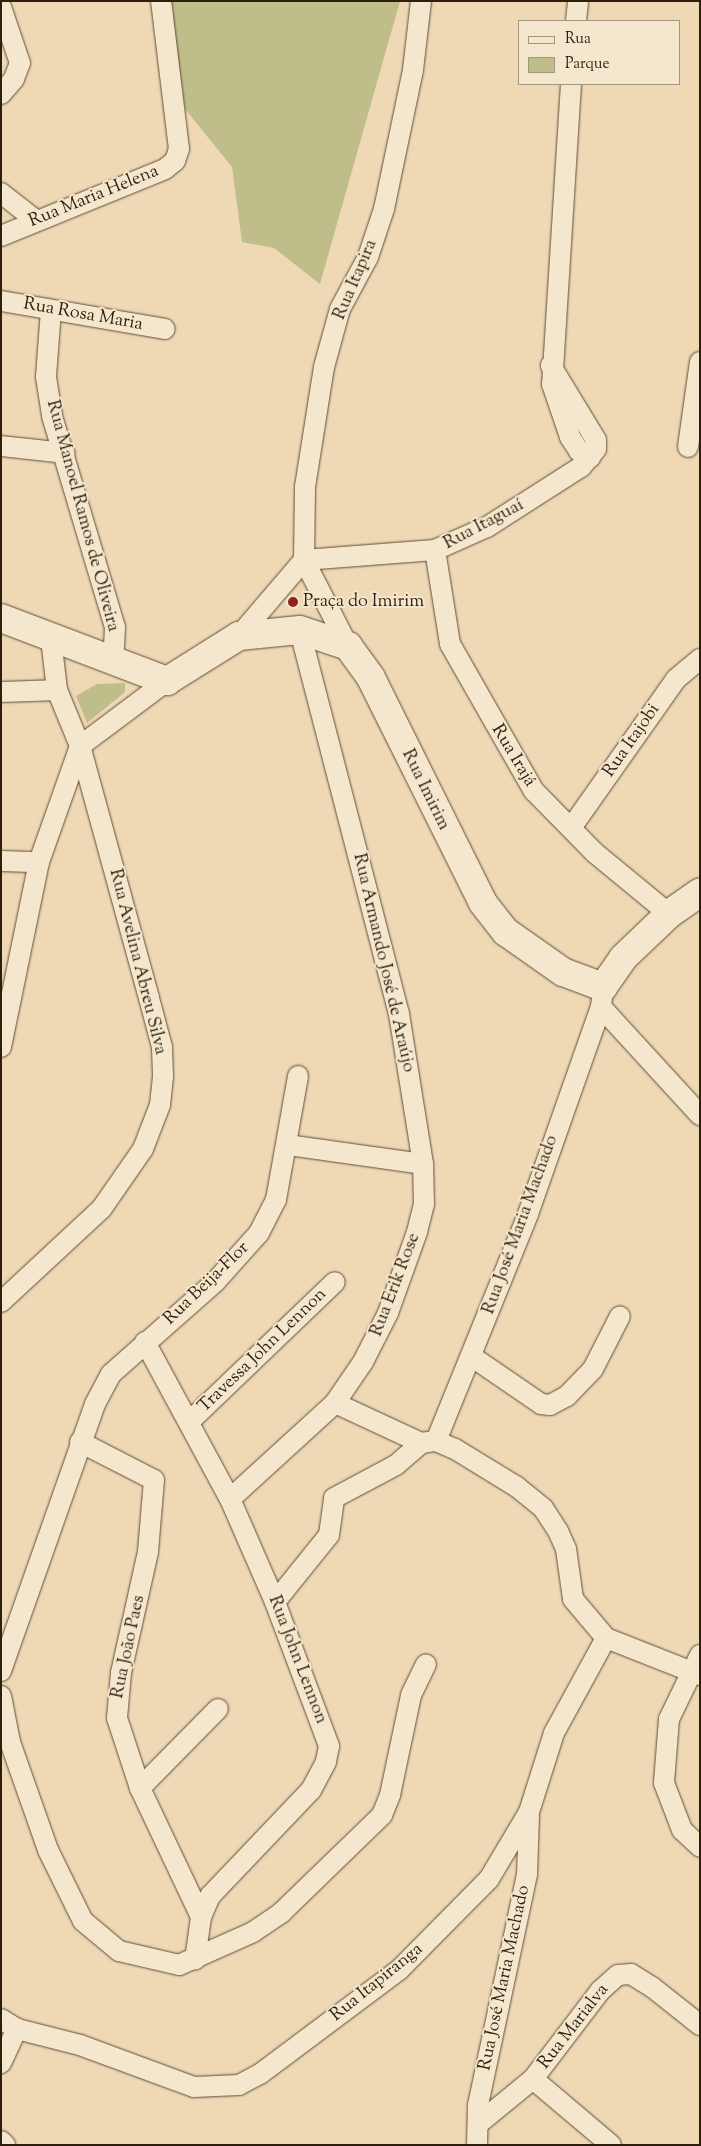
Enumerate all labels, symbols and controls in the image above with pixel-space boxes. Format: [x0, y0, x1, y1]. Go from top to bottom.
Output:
legend [518, 20, 681, 85]
text: Rua [565, 29, 591, 50]
text: Parque [565, 54, 609, 75]
street label: Rua Maria Helena [26, 161, 162, 233]
street label: Rua Itapira [329, 237, 383, 323]
street label: Rua Rosa Maria [21, 294, 145, 336]
street label: Rua Manoel Ramos de Oliveira [41, 398, 123, 634]
street label: Rua Itaguaí [440, 495, 528, 555]
place label: Praça do Imirim [303, 591, 424, 613]
marker: Praça do Imirim [287, 596, 299, 608]
street label: Rua Itajobi [599, 700, 665, 782]
street label: Rua Irajá [486, 721, 540, 791]
street label: Rua Imirim [396, 746, 454, 834]
street label: Rua Armando José de Araújo [347, 851, 419, 1075]
street label: Rua Avelina Abreu Silva [103, 867, 171, 1057]
street label: Rua José Maria Machado [479, 1133, 563, 1317]
street label: Rua Erik Rose [366, 1230, 426, 1340]
street label: Rua Beija-Flor [160, 1238, 254, 1330]
street label: Travessa John Lennon [194, 1284, 332, 1418]
street label: Rua João Paes [108, 1593, 150, 1701]
street label: Rua John Lennon [263, 1593, 331, 1727]
street label: Rua José Maria Machado [475, 1883, 535, 2073]
street label: Rua Itapiranga [326, 1939, 428, 2027]
street label: Rua Marialva [534, 1980, 614, 2074]

